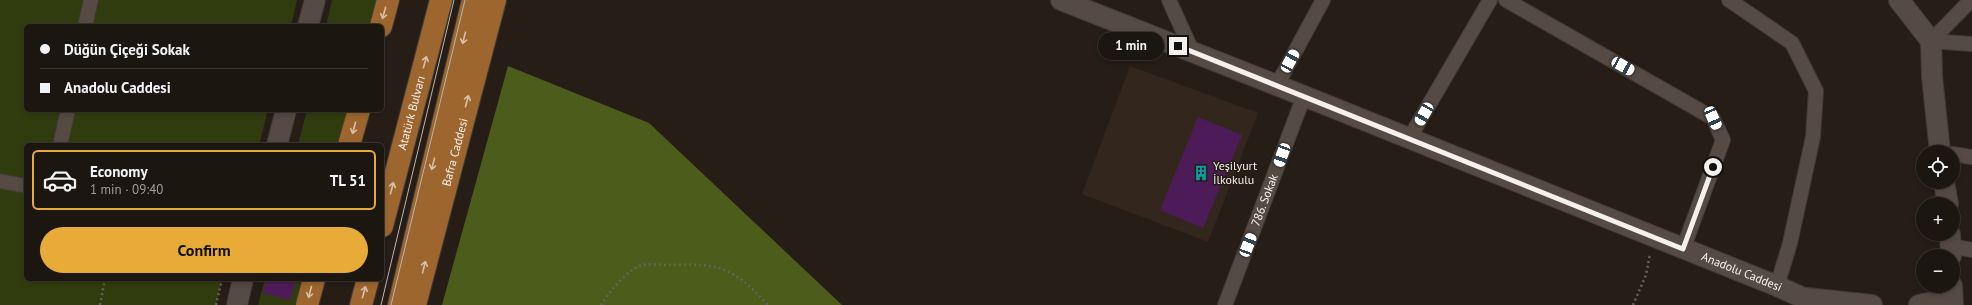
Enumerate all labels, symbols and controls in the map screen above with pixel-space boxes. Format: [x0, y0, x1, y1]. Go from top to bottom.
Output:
one-way arrow [380, 6, 388, 19]
one-way arrow [460, 31, 467, 44]
callout: 1 min [1098, 32, 1164, 60]
text: 1 min [1115, 37, 1147, 54]
route end [1169, 37, 1187, 55]
text: Düğün Çiçeği Sokak [64, 40, 190, 59]
car [1279, 48, 1301, 74]
car [1610, 55, 1636, 77]
one-way arrow [422, 56, 429, 69]
street label: Atatürk Bulvarı [394, 74, 428, 151]
text: Anadolu Caddesi [64, 78, 171, 97]
one-way arrow [464, 94, 471, 107]
car [1413, 101, 1435, 127]
car [1703, 105, 1723, 131]
street label: Bafra Caddesi [438, 116, 471, 188]
one-way arrow [350, 121, 357, 134]
car [1272, 142, 1292, 168]
map controls [1916, 145, 1960, 293]
button: locate [1916, 145, 1960, 189]
one-way arrow [429, 157, 437, 170]
place label: Yeşilyurt İlkokulu [1213, 158, 1257, 187]
route start [1704, 158, 1722, 176]
icon: car [42, 162, 78, 198]
text: Economy [90, 162, 148, 181]
building icon: Yeşilyurt İlkokulu [1192, 164, 1210, 182]
text: TL 51 [330, 171, 366, 190]
street label: 786. Sokak [1247, 172, 1281, 228]
text: 1 min · 09:40 [90, 181, 163, 198]
one-way arrow [389, 182, 396, 195]
button: + [1916, 197, 1960, 241]
button: Confirm [40, 227, 368, 273]
car [1238, 232, 1258, 258]
street label: Anadolu Caddesi [1699, 248, 1785, 294]
button: − [1916, 249, 1960, 293]
one-way arrow [421, 261, 429, 274]
one-way arrow [306, 285, 314, 298]
one-way arrow [361, 286, 369, 299]

